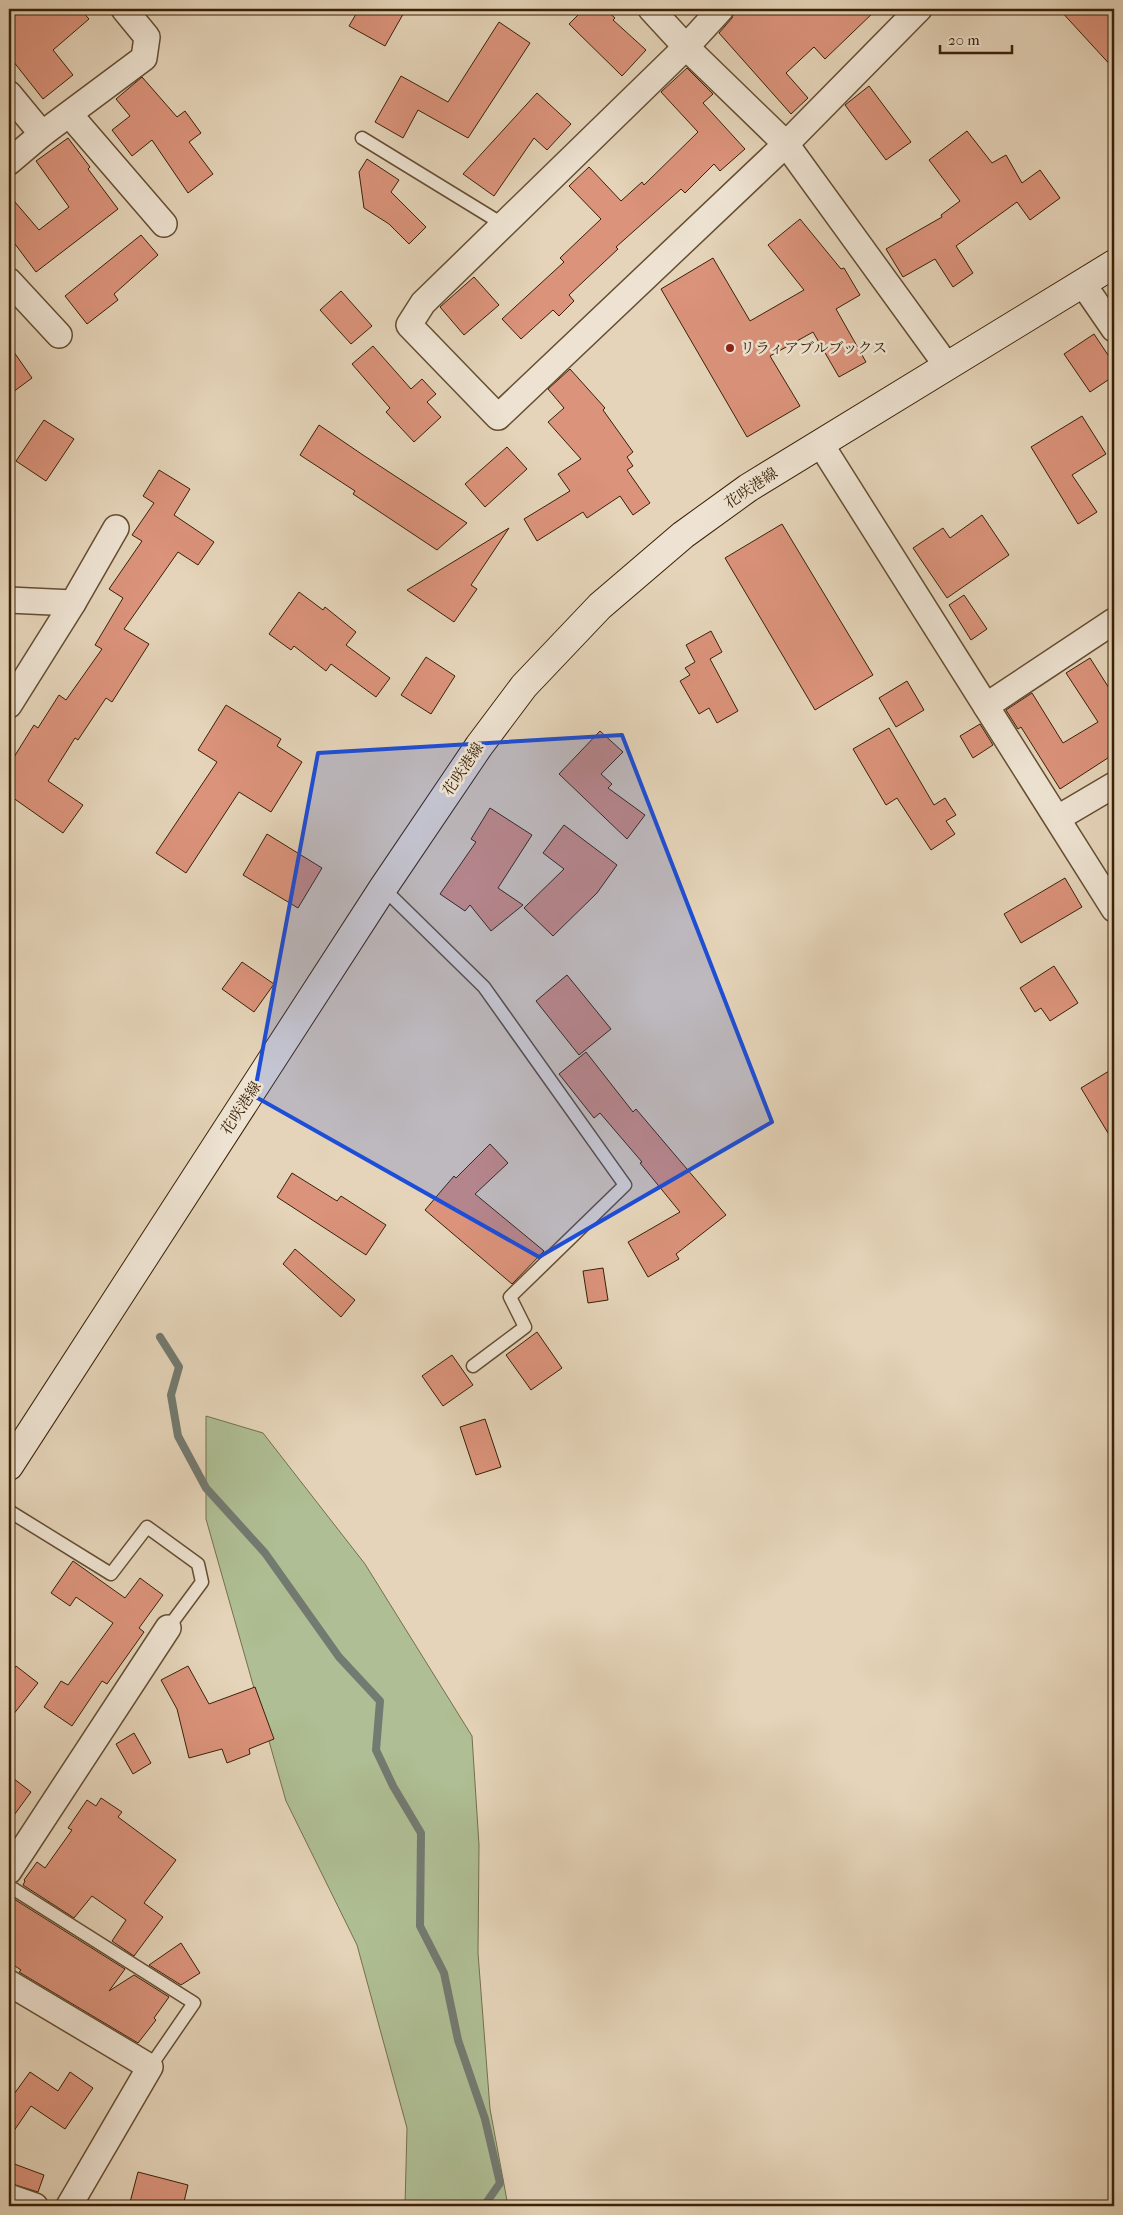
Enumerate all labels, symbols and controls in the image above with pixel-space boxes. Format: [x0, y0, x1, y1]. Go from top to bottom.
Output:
scale bar [940, 22, 1013, 54]
text: 20 m [948, 31, 980, 49]
place label: リラィアブルブックス [740, 339, 887, 357]
marker: リラィアブルブックス [724, 342, 736, 354]
street label: 花咲港線 [721, 464, 781, 512]
street label: 花咲港線 [439, 739, 487, 799]
street label: 花咲港線 [217, 1078, 265, 1138]

